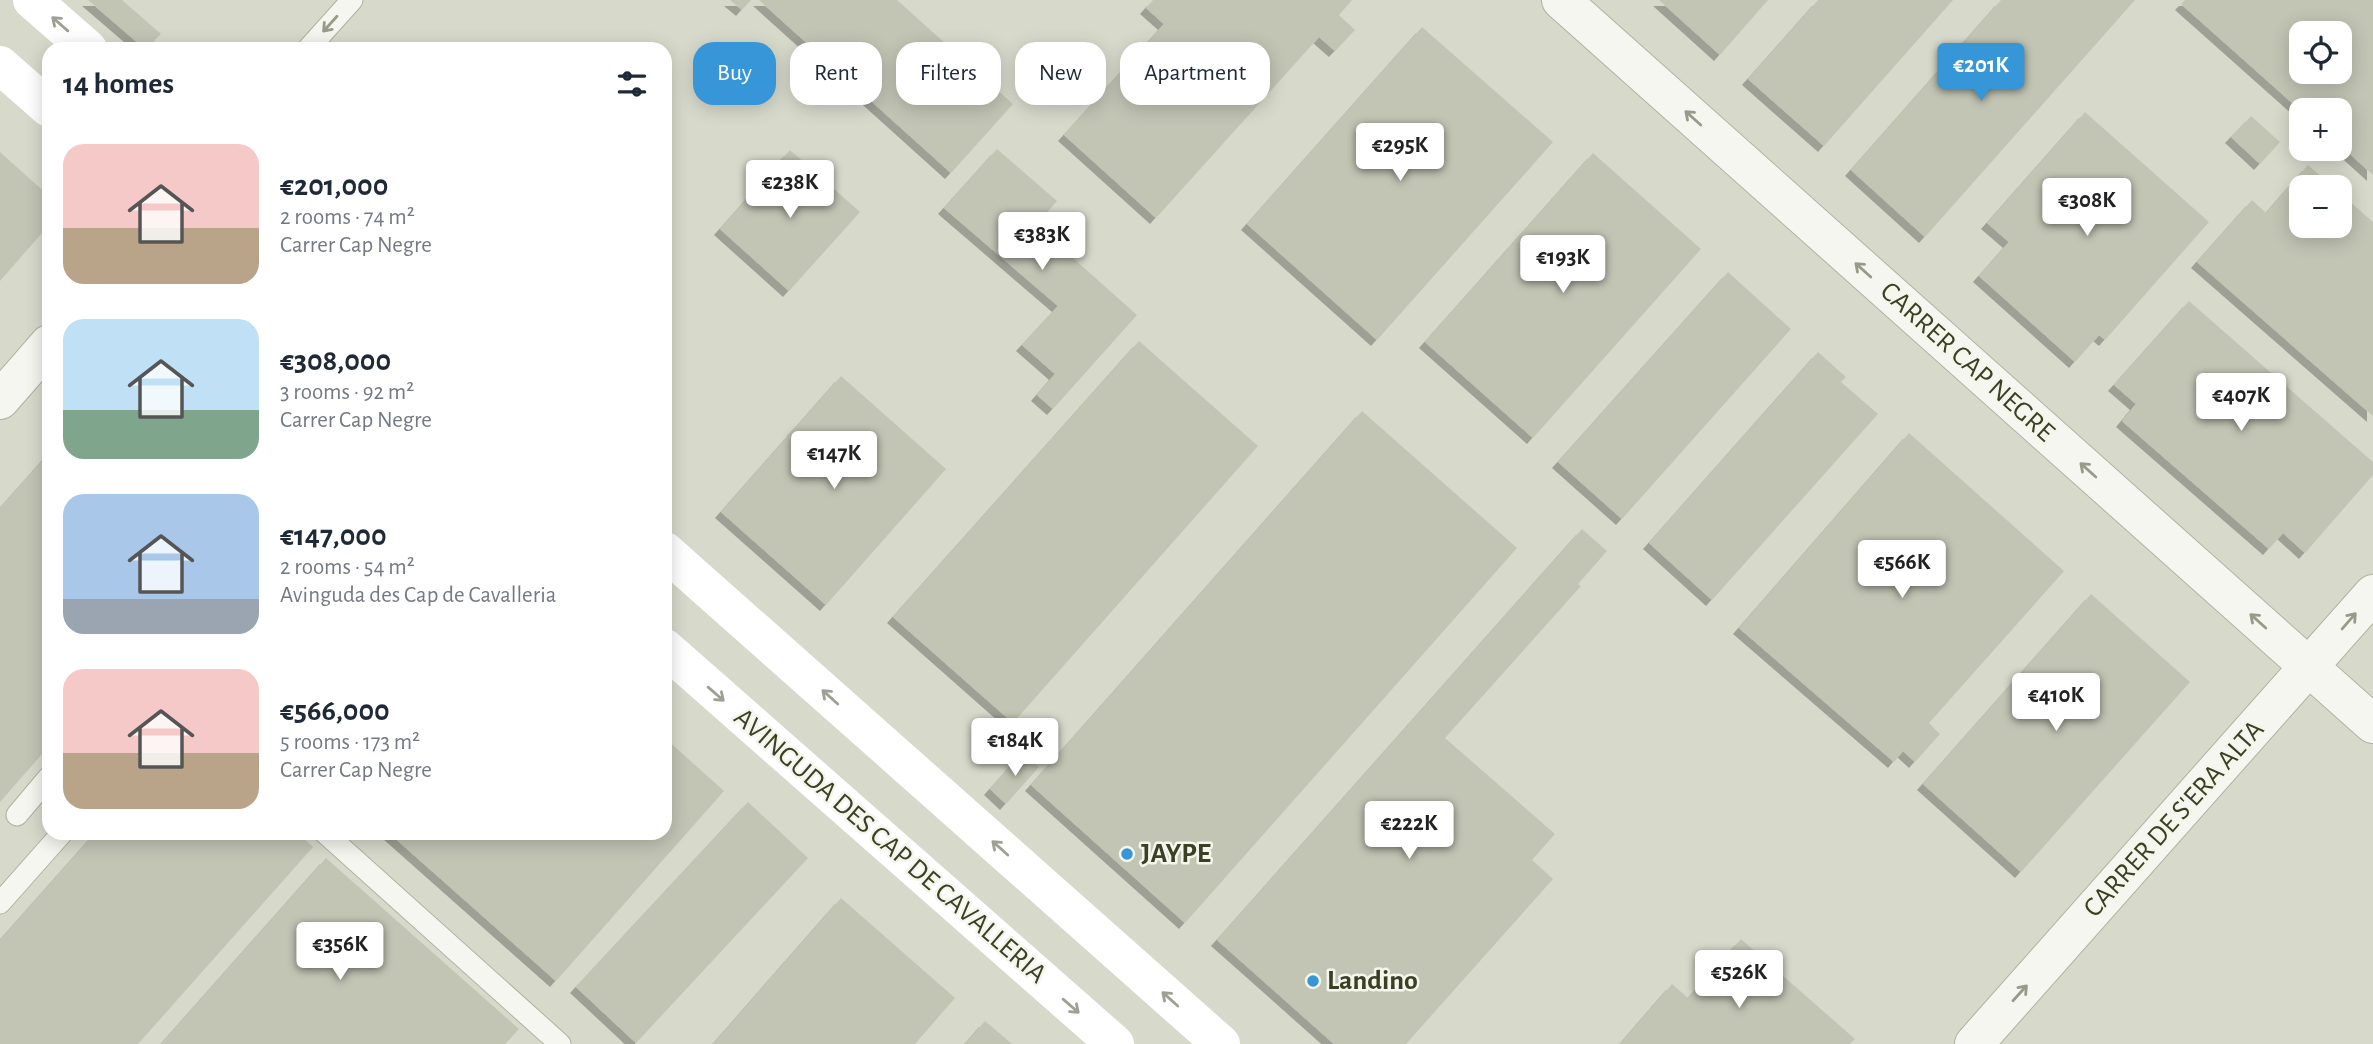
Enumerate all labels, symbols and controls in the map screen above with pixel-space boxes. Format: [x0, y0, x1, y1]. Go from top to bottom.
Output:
one-way arrow [322, 15, 338, 33]
one-way arrow [52, 16, 69, 33]
map controls [2289, 21, 2352, 238]
button: locate [2289, 21, 2352, 84]
chip: Buy [693, 42, 776, 105]
chip: Rent [790, 42, 882, 105]
chip: Filters [896, 42, 1001, 105]
chip: New [1015, 42, 1106, 105]
chip: Apartment [1120, 42, 1270, 105]
pin: €201K [1932, 43, 2030, 103]
text: €201K [1953, 54, 2009, 77]
icon: filters [613, 65, 651, 103]
text: 14 homes [63, 69, 174, 99]
button: + [2289, 98, 2352, 161]
one-way arrow [1685, 110, 1703, 126]
pin: €295K [1351, 124, 1449, 183]
text: €295K [1372, 134, 1428, 157]
pin: €238K [741, 160, 839, 220]
text: €201,000 [280, 171, 388, 201]
text: €238K [762, 171, 818, 194]
icon: home [119, 172, 203, 256]
button: − [2289, 175, 2352, 238]
pin: €308K [2038, 178, 2136, 238]
text: €308K [2058, 189, 2116, 212]
text: 2 rooms · 74 m² [280, 206, 415, 229]
pin: €383K [993, 212, 1091, 272]
text: €383K [1014, 223, 1070, 246]
text: Carrer Cap Negre [280, 234, 432, 257]
pin: €193K [1514, 236, 1612, 295]
text: €193K [1536, 246, 1590, 269]
one-way arrow [1855, 262, 1873, 278]
street label: CARRER CAP NEGRE [1875, 277, 2059, 447]
text: €308,000 [280, 346, 391, 376]
icon: home [119, 347, 203, 431]
pin: €407K [2192, 374, 2290, 433]
text: 3 rooms · 92 m² [280, 381, 414, 404]
text: €407K [2212, 384, 2270, 407]
text: Carrer Cap Negre [280, 409, 432, 432]
pin: €147K [785, 432, 883, 491]
text: €147K [807, 442, 861, 465]
one-way arrow [2080, 461, 2097, 478]
text: €147,000 [280, 521, 387, 551]
icon: home [119, 522, 203, 606]
pin: €566K [1853, 540, 1951, 600]
text: €566K [1874, 551, 1930, 574]
text: 2 rooms · 54 m² [280, 556, 415, 579]
text: Avinguda des Cap de Cavalleria [280, 584, 556, 607]
one-way arrow [2341, 612, 2357, 630]
one-way arrow [2249, 613, 2267, 629]
pin: €410K [2007, 674, 2105, 733]
text: €410K [2028, 684, 2084, 707]
one-way arrow [707, 685, 724, 702]
one-way arrow [821, 689, 839, 705]
text: €566,000 [280, 696, 390, 726]
icon: home [119, 697, 203, 781]
street label: AVINGUDA DES CAP DE CAVALLERIA [729, 703, 1051, 989]
street label: CARRER DE S'ERA ALTA [2079, 715, 2269, 923]
pin: €184K [966, 718, 1064, 778]
text: €184K [987, 729, 1043, 752]
text: 5 rooms · 173 m² [280, 731, 420, 754]
text: Carrer Cap Negre [280, 759, 432, 782]
pin: €222K [1360, 802, 1458, 861]
text: €222K [1381, 812, 1437, 835]
one-way arrow [991, 840, 1009, 856]
place label: JAYPE [1141, 840, 1211, 868]
marker: JAYPE [1119, 846, 1135, 862]
pin: €356K [291, 922, 389, 982]
text: €356K [312, 933, 368, 956]
pin: €526K [1690, 950, 1788, 1010]
text: €526K [1711, 961, 1767, 984]
place label: Landino [1327, 967, 1418, 995]
marker: Landino [1305, 973, 1321, 989]
one-way arrow [2012, 984, 2028, 1002]
one-way arrow [1161, 991, 1179, 1007]
one-way arrow [1062, 998, 1080, 1014]

